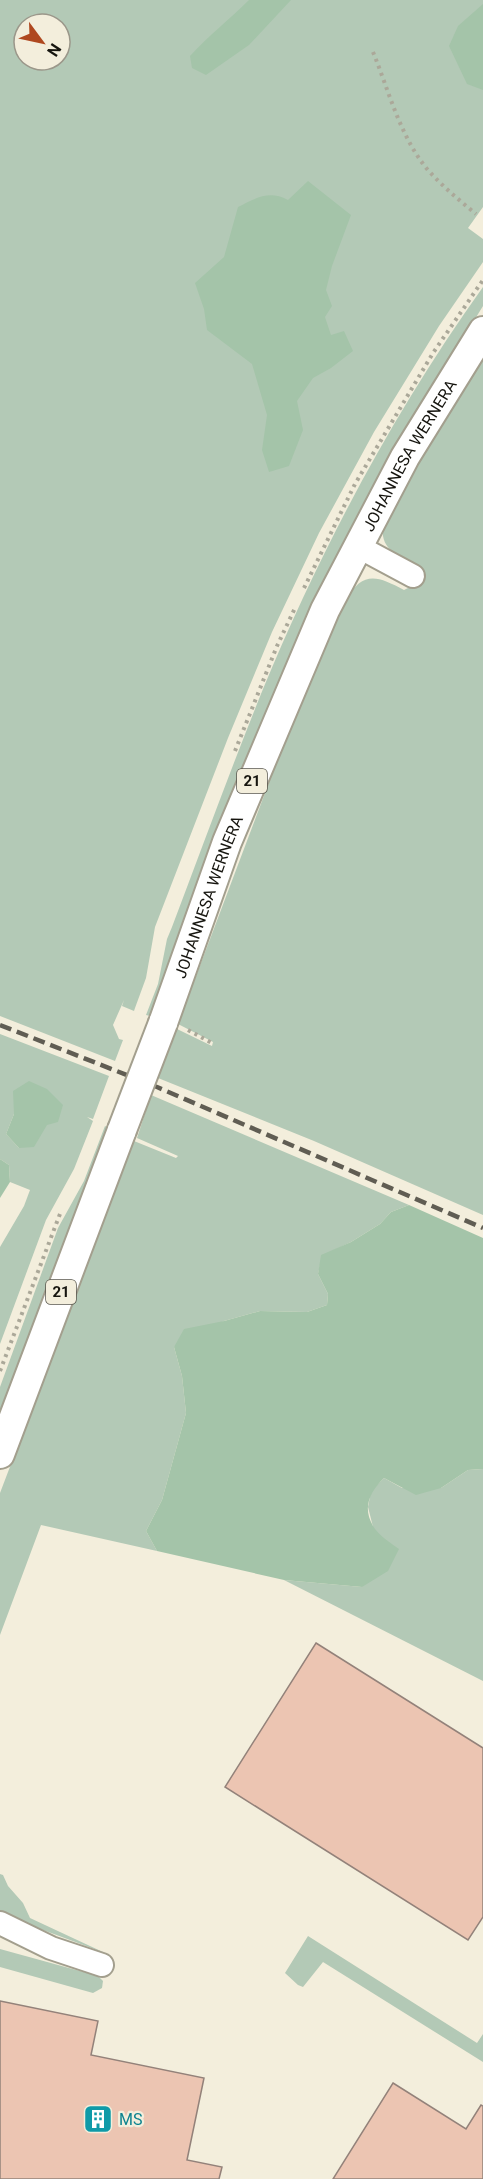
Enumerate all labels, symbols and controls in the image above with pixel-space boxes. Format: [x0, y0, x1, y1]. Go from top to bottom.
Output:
north arrow [12, 12, 72, 72]
text: N [43, 40, 65, 60]
street label: JOHANNESA WERNERA [358, 376, 460, 534]
road number: 21 [237, 769, 267, 793]
street label: JOHANNESA WERNERA [170, 812, 247, 981]
road number: 21 [46, 1280, 76, 1304]
building icon: MS [82, 2103, 114, 2135]
place label: MS [119, 2110, 142, 2129]

